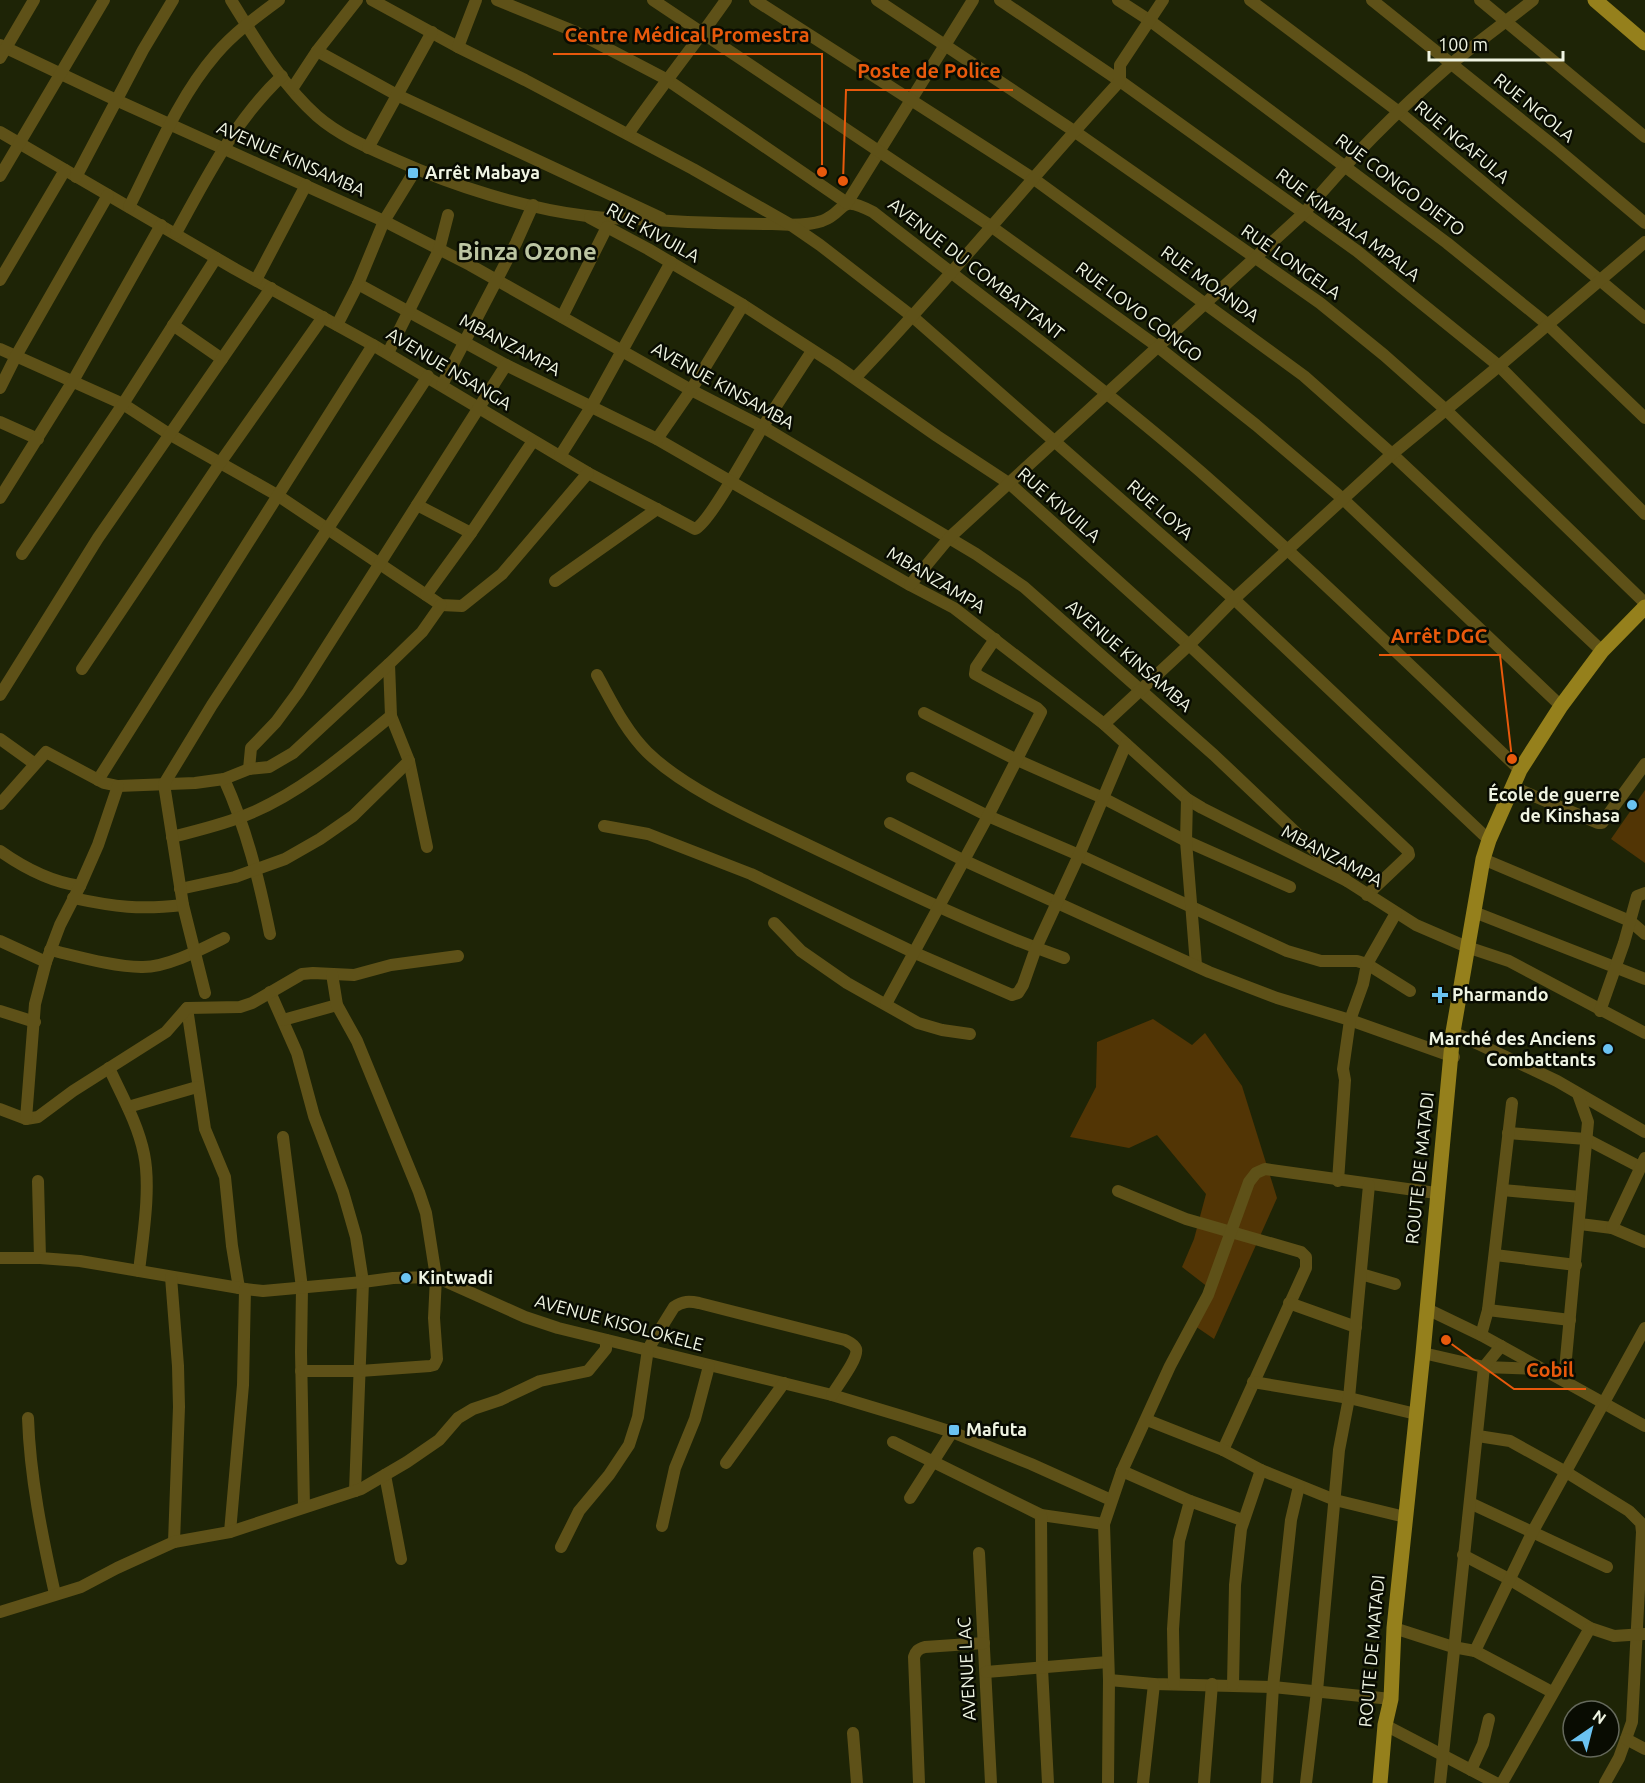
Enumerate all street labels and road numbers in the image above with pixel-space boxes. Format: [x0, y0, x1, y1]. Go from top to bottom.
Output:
street label: RUE NGOLA [1490, 69, 1579, 146]
street label: RUE NGAFULA [1411, 96, 1514, 187]
street label: AVENUE KINSAMBA [214, 116, 369, 200]
street label: RUE CONGO DIETO [1332, 129, 1469, 239]
street label: RUE KIMPALA MPALA [1273, 164, 1425, 285]
street label: AVENUE DU COMBATTANT [885, 193, 1068, 343]
street label: RUE KIVUILA [604, 198, 704, 266]
street label: RUE LONGELA [1238, 220, 1345, 303]
street label: RUE MOANDA [1158, 241, 1264, 326]
street label: RUE LOVO CONGO [1073, 257, 1207, 365]
street label: MBANZAMPA [457, 309, 565, 379]
street label: AVENUE NSANGA [383, 323, 516, 413]
street label: AVENUE KINSAMBA [649, 338, 799, 433]
street label: RUE KIVUILA [1014, 463, 1105, 546]
street label: RUE LOYA [1124, 475, 1198, 543]
street label: MBANZAMPA [884, 542, 990, 616]
street label: AVENUE KINSAMBA [1063, 595, 1197, 715]
street label: MBANZAMPA [1279, 820, 1387, 890]
street label: ROUTE DE MATADI [1401, 1091, 1437, 1245]
street label: AVENUE KISOLOKELE [533, 1290, 706, 1354]
street label: ROUTE DE MATADI [1354, 1574, 1388, 1728]
street label: AVENUE LAC [953, 1617, 979, 1721]

